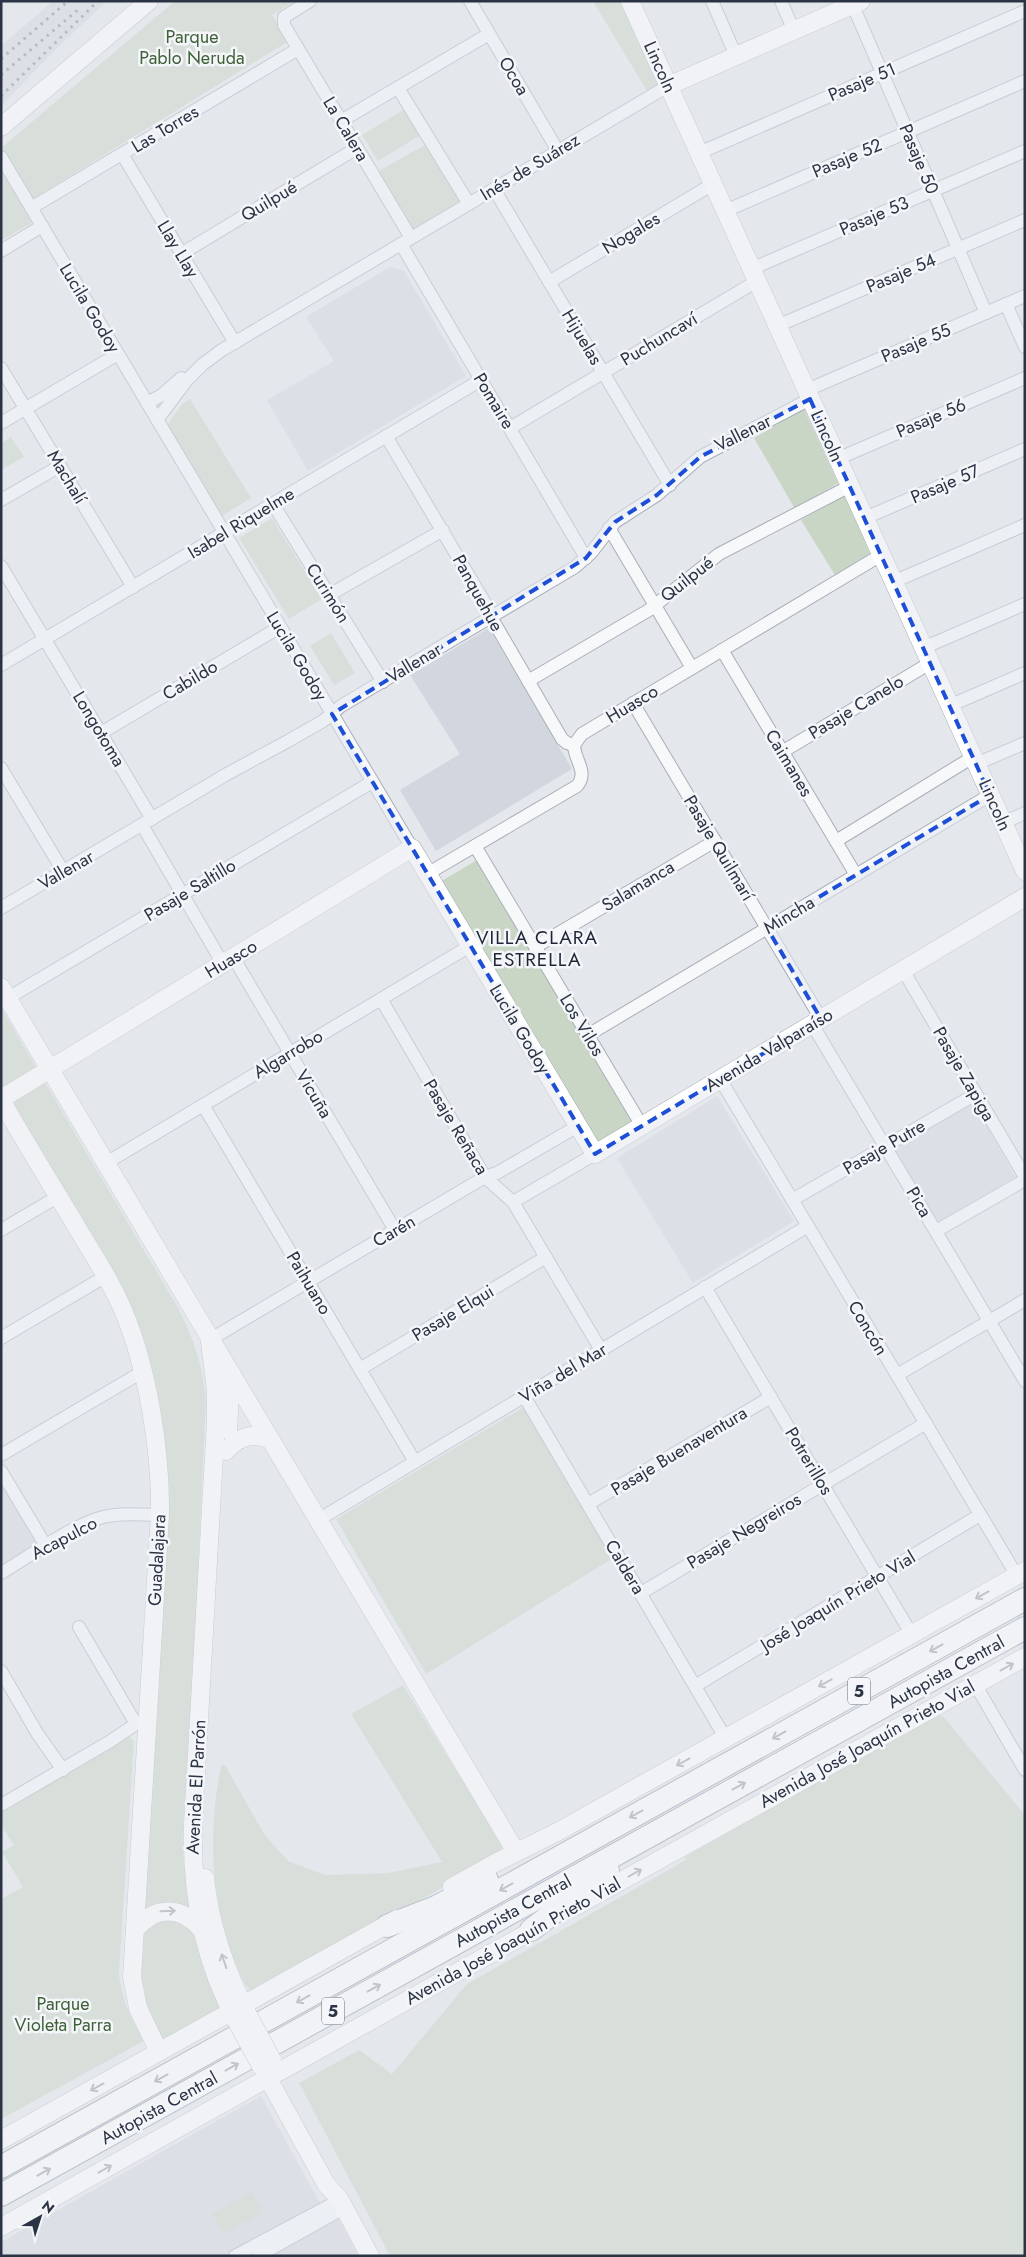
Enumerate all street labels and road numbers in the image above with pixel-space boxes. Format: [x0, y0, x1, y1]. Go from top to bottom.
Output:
street label: Lincoln [637, 37, 683, 97]
street label: Ocoa [492, 52, 536, 100]
street label: Pasaje 51 [824, 56, 900, 108]
street label: La Calera [316, 92, 376, 166]
street label: Las Torres [126, 99, 204, 159]
street label: Pasaje 50 [893, 120, 946, 198]
street label: Inés de Suárez [475, 127, 585, 207]
street label: Pasaje 52 [808, 132, 886, 184]
street label: Quilpué [236, 174, 302, 228]
street label: Pasaje 53 [835, 190, 913, 242]
street label: Nogales [597, 206, 665, 260]
street label: Llay Llay [151, 215, 205, 283]
street label: Pasaje 54 [862, 247, 940, 299]
street label: Lucila Godoy [53, 258, 127, 358]
street label: Hijuelas [555, 304, 609, 370]
street label: Puchuncaví [616, 305, 704, 372]
street label: Pasaje 55 [877, 317, 955, 369]
street label: Pomaire [467, 368, 521, 434]
street label: Pasaje 56 [892, 392, 970, 444]
street label: Lincoln [804, 406, 850, 466]
street label: Vallenar [710, 407, 777, 458]
street label: Machalí [41, 445, 94, 510]
street label: Pasaje 57 [906, 458, 984, 510]
street label: Isabel Riquelme [183, 481, 299, 565]
street label: Panquehue [446, 550, 510, 636]
street label: Quilpué [655, 550, 719, 608]
street label: Curimón [300, 558, 356, 628]
street label: Lucila Godoy [260, 606, 334, 706]
street label: Vallenar [381, 636, 447, 690]
street label: Cabildo [158, 653, 223, 707]
street label: Pasaje Canelo [804, 668, 909, 746]
street label: Huasco [601, 678, 663, 730]
street label: Longotoma [66, 686, 132, 772]
street label: Caimanes [759, 724, 819, 802]
street label: Lincoln [972, 775, 1018, 835]
street label: Pasaje Quilmarí [677, 790, 761, 907]
street label: Vallenar [33, 843, 99, 896]
street label: Pasaje Saltillo [139, 852, 241, 928]
street label: Salamanca [597, 854, 679, 918]
street label: Mincha [759, 890, 819, 940]
street label: Huasco [200, 933, 262, 985]
street label: Lucila Godoy [483, 979, 557, 1079]
street label: Los Vilos [553, 989, 611, 1061]
street label: Avenida Valparaíso [700, 1001, 838, 1098]
street label: Pasaje Zapiga [926, 1022, 1002, 1126]
street label: Algarrobo [248, 1023, 328, 1085]
street label: Vicuña [289, 1065, 339, 1123]
street label: Pasaje Reñaca [417, 1074, 495, 1180]
street label: Pasaje Putre [838, 1113, 930, 1181]
street label: Pica [900, 1182, 938, 1222]
street label: Carén [368, 1208, 420, 1254]
street label: Paihuano [280, 1247, 338, 1320]
street label: Pasaje Elqui [407, 1278, 499, 1348]
street label: Concón [842, 1296, 894, 1360]
street label: Viña del Mar [514, 1336, 613, 1410]
street label: Pasaje Buenaventura [606, 1400, 752, 1502]
street label: Potrerillos [779, 1422, 839, 1500]
street label: Pasaje Negreiros [682, 1487, 806, 1575]
street label: Acapulco [26, 1510, 102, 1566]
street label: Guadalajara [142, 1513, 172, 1607]
street label: Caldera [599, 1535, 651, 1599]
street label: José Joaquín Prieto Vial [754, 1544, 920, 1659]
street label: Autopista Central [883, 1629, 1009, 1715]
street label: Avenida José Joaquín Prieto Vial [754, 1674, 980, 1814]
road number: 5 [848, 1678, 870, 1704]
street label: Avenida El Parrón [179, 1719, 213, 1855]
street label: Autopista Central [450, 1868, 576, 1954]
street label: Avenida José Joaquín Prieto Vial [400, 1871, 626, 2011]
road number: 5 [322, 1998, 344, 2024]
street label: Autopista Central [96, 2065, 222, 2151]

